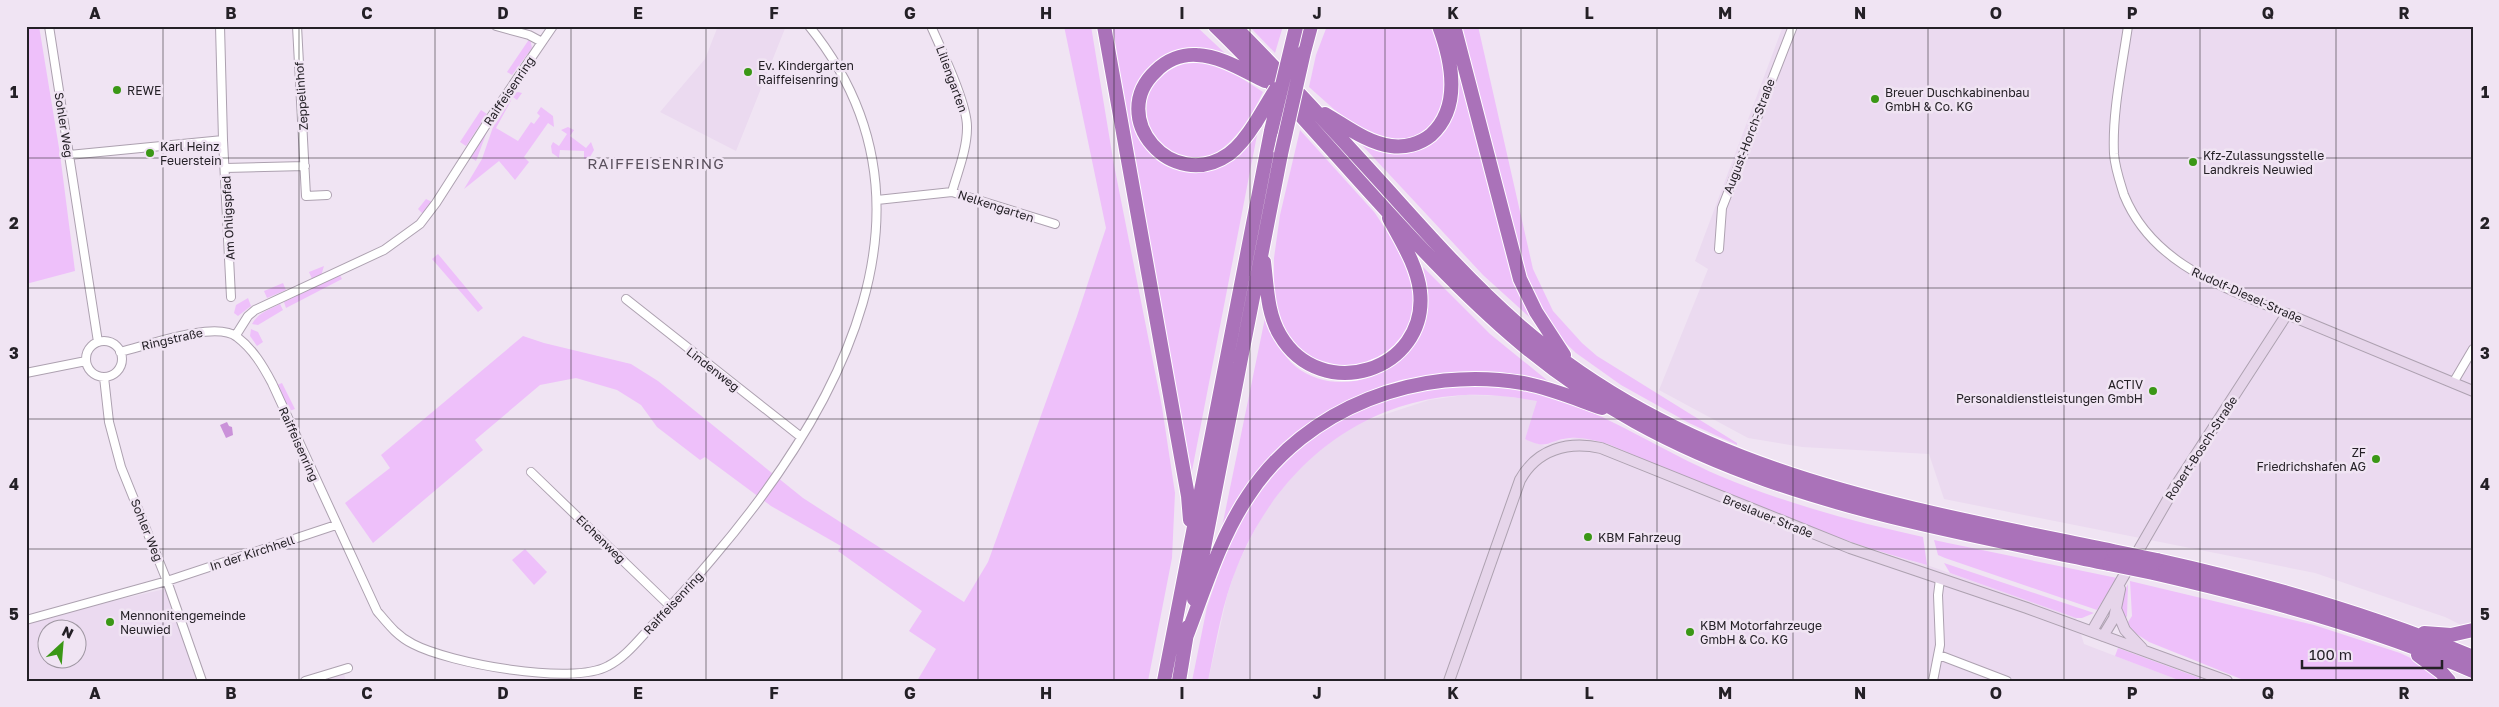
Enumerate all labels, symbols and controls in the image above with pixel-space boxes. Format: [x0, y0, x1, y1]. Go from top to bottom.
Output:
text: A [89, 3, 101, 23]
text: B [225, 3, 237, 23]
text: C [361, 3, 373, 23]
text: D [497, 3, 509, 23]
text: E [633, 3, 643, 23]
text: F [769, 3, 779, 23]
text: G [904, 3, 916, 23]
text: H [1040, 3, 1052, 23]
text: I [1179, 3, 1185, 23]
text: J [1312, 3, 1322, 23]
text: K [1447, 3, 1459, 23]
text: L [1584, 3, 1594, 23]
text: M [1718, 3, 1732, 23]
text: N [1854, 3, 1866, 23]
text: O [1990, 3, 2002, 23]
text: P [2127, 3, 2138, 23]
text: Q [2262, 3, 2274, 23]
text: R [2398, 3, 2410, 23]
street label: Liliengarten [933, 44, 971, 114]
street label: Raiffeisenring [480, 54, 538, 128]
place label: Ev. Kindergarten Raiffeisenring [758, 58, 854, 87]
street label: Zeppelinhof [291, 60, 311, 131]
marker: Ev. Kindergarten Raiffeisenring [742, 66, 754, 78]
street label: August-Horch-Straße [1720, 76, 1778, 196]
text: 1 [10, 82, 18, 102]
text: 1 [2481, 82, 2489, 102]
place label: REWE [127, 83, 161, 98]
marker: REWE [111, 84, 123, 96]
place label: Breuer Duschkabinenbau GmbH & Co. KG [1885, 85, 2030, 114]
street label: Sohler Weg [51, 91, 77, 159]
marker: Breuer Duschkabinenbau GmbH & Co. KG [1869, 93, 1881, 105]
place label: Karl Heinz Feuerstein [160, 139, 222, 168]
marker: Karl Heinz Feuerstein [144, 147, 156, 159]
place label: Kfz-Zulassungsstelle Landkreis Neuwied [2203, 148, 2324, 177]
district label: RAIFFEISENRING [587, 154, 725, 172]
marker: Kfz-Zulassungsstelle Landkreis Neuwied [2187, 156, 2199, 168]
street label: Am Ohligspfad [218, 176, 238, 260]
street label: Nelkengarten [956, 187, 1036, 225]
text: 2 [9, 213, 19, 233]
text: 2 [2480, 213, 2490, 233]
street label: Rudolf-Diesel-Straße [2189, 264, 2305, 326]
street label: Ringstraße [140, 325, 204, 353]
text: 3 [9, 343, 19, 363]
text: 3 [2480, 343, 2490, 363]
street label: Lindenweg [684, 344, 742, 394]
place label: ACTIV Personaldienstleistungen GmbH [1956, 377, 2143, 406]
marker: ACTIV Personaldienstleistungen GmbH [2147, 385, 2159, 397]
street label: Robert-Bosch-Straße [2162, 393, 2240, 503]
street label: Raiffeisenring [276, 404, 322, 484]
place label: ZF Friedrichshafen AG [2256, 445, 2366, 474]
marker: ZF Friedrichshafen AG [2370, 453, 2382, 465]
text: 4 [9, 474, 19, 494]
text: 4 [2480, 474, 2490, 494]
street label: Breslauer Straße [1721, 491, 1815, 541]
street label: Sohler Weg [128, 497, 166, 563]
street label: Eichenweg [573, 512, 629, 566]
place label: KBM Fahrzeug [1598, 530, 1681, 545]
marker: KBM Fahrzeug [1582, 531, 1594, 543]
street label: In der Kirchhell [208, 532, 296, 574]
street label: Raiffeisenring [640, 569, 706, 637]
text: 5 [9, 604, 19, 624]
text: 5 [2480, 604, 2490, 624]
place label: Mennonitengemeinde Neuwied [120, 608, 246, 637]
marker: Mennonitengemeinde Neuwied [104, 616, 116, 628]
place label: KBM Motorfahrzeuge GmbH & Co. KG [1700, 618, 1822, 647]
north arrow [38, 620, 88, 670]
text: N [59, 622, 76, 642]
marker: KBM Motorfahrzeuge GmbH & Co. KG [1684, 626, 1696, 638]
scale bar [2302, 637, 2442, 669]
text: 100 m [2309, 645, 2352, 663]
text: A [89, 683, 101, 703]
text: B [225, 683, 237, 703]
text: C [361, 683, 373, 703]
text: D [497, 683, 509, 703]
text: E [633, 683, 643, 703]
text: F [769, 683, 779, 703]
text: G [904, 683, 916, 703]
text: H [1040, 683, 1052, 703]
text: I [1179, 683, 1185, 703]
text: J [1312, 683, 1322, 703]
text: K [1447, 683, 1459, 703]
text: L [1584, 683, 1594, 703]
text: M [1718, 683, 1732, 703]
text: N [1854, 683, 1866, 703]
text: O [1990, 683, 2002, 703]
text: P [2127, 683, 2138, 703]
text: Q [2262, 683, 2274, 703]
text: R [2398, 683, 2410, 703]

